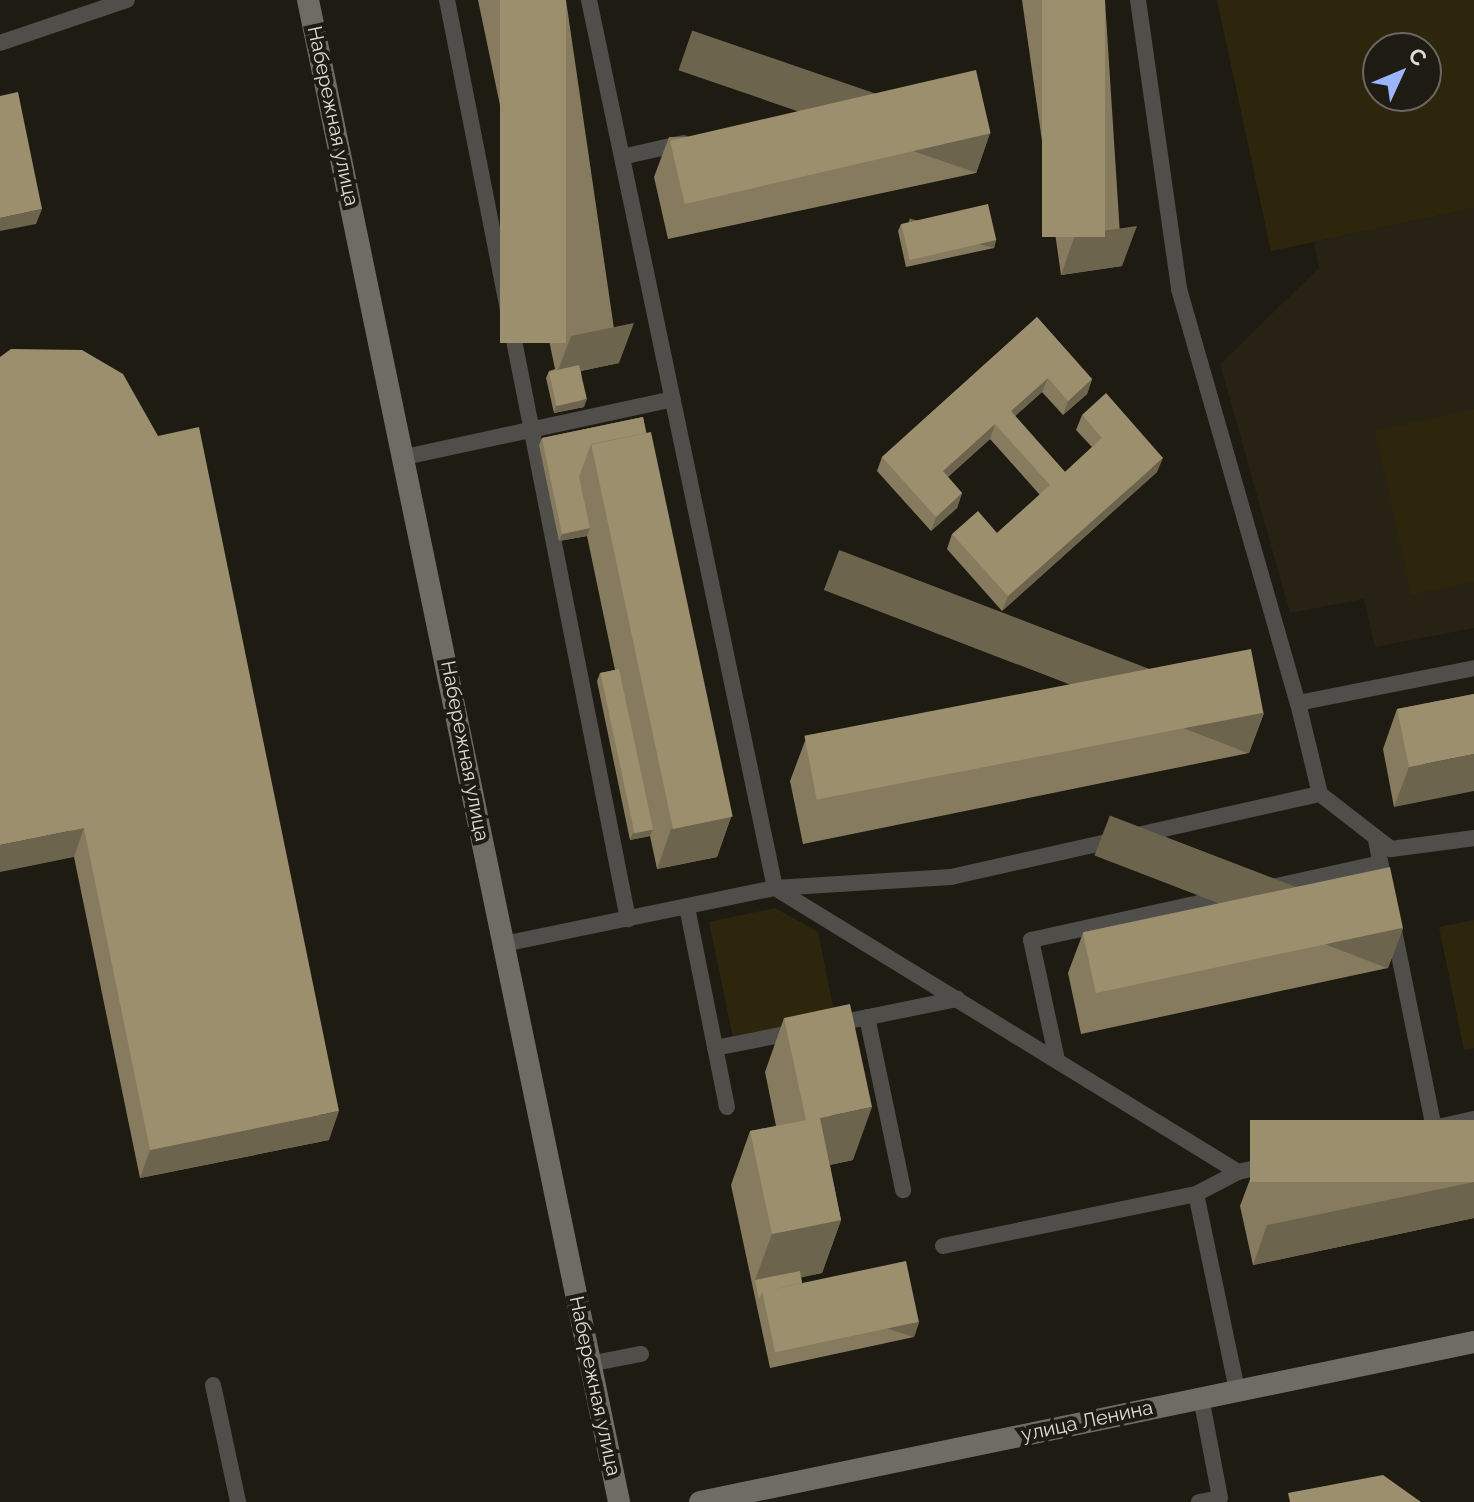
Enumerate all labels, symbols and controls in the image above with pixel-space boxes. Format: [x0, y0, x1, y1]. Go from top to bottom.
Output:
street label: Набережная улица [302, 24, 364, 208]
north arrow [1362, 32, 1442, 112]
text: С [1403, 42, 1432, 71]
street label: Набережная улица [436, 658, 494, 844]
street label: Набережная улица [564, 1294, 626, 1478]
street label: улица Ленина [1019, 1395, 1155, 1447]

